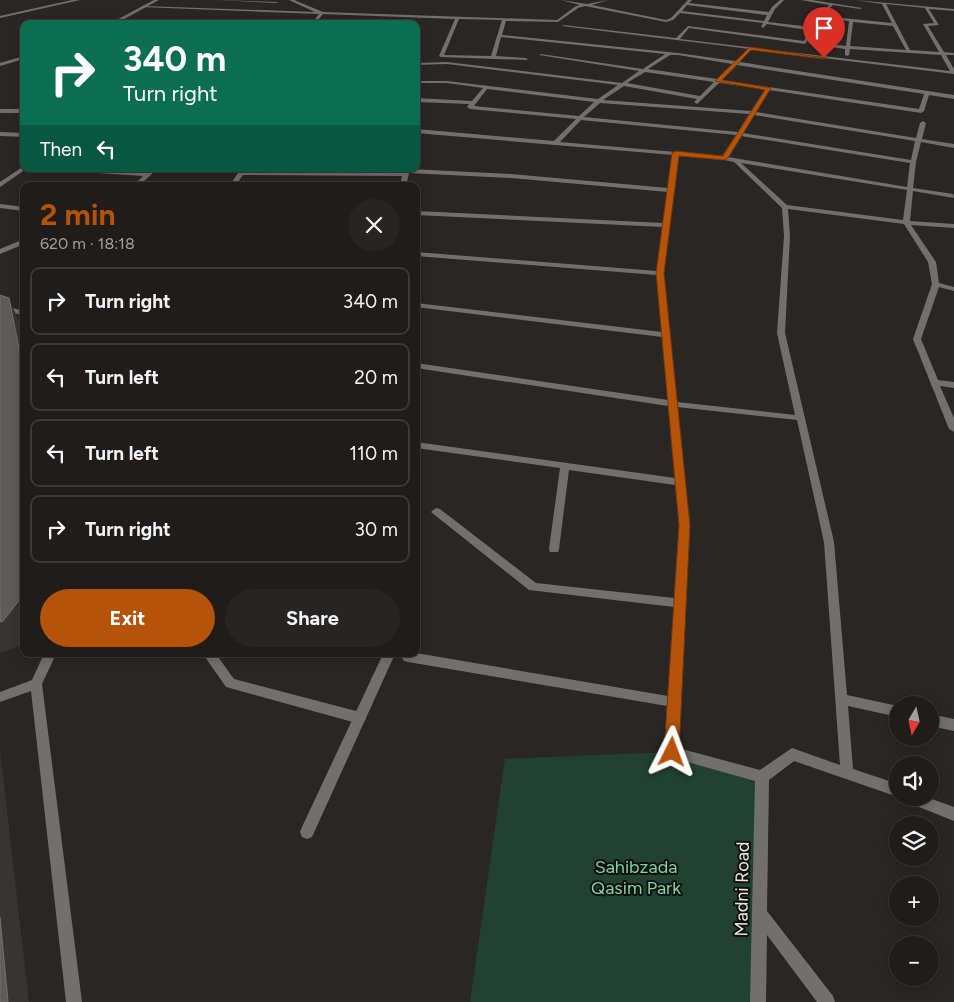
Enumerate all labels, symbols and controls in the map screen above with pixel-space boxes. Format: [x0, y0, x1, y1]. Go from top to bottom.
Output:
pin [803, 7, 845, 58]
icon: arrive [810, 14, 838, 42]
text: 340 m [123, 38, 226, 80]
icon: right [40, 40, 105, 105]
text: Turn right [123, 80, 218, 107]
icon: left [92, 135, 120, 163]
text: Then [40, 138, 82, 161]
text: 2 min [40, 196, 116, 233]
button: close [348, 199, 400, 251]
text: 620 m · 18:18 [40, 234, 135, 253]
icon: right [42, 287, 70, 315]
text: Turn right [85, 290, 171, 313]
text: 340 m [343, 290, 398, 313]
icon: left [42, 363, 70, 391]
text: Turn left [85, 366, 159, 389]
text: 20 m [354, 366, 398, 389]
icon: left [42, 439, 70, 467]
text: Turn left [85, 442, 159, 465]
text: 110 m [349, 442, 398, 465]
icon: right [42, 515, 70, 543]
text: Turn right [85, 518, 171, 541]
text: 30 m [355, 518, 398, 541]
button: Exit [40, 589, 215, 647]
button: Share [225, 589, 400, 647]
north arrow [889, 696, 939, 746]
map controls [889, 696, 939, 986]
position arrow [645, 725, 697, 777]
button: sound [889, 756, 939, 806]
button: layers [889, 816, 939, 866]
street label: Madni Road [730, 841, 754, 937]
park label: Sahibzada Qasim Park [591, 856, 681, 899]
button: + [889, 876, 939, 926]
button: − [889, 936, 939, 986]

